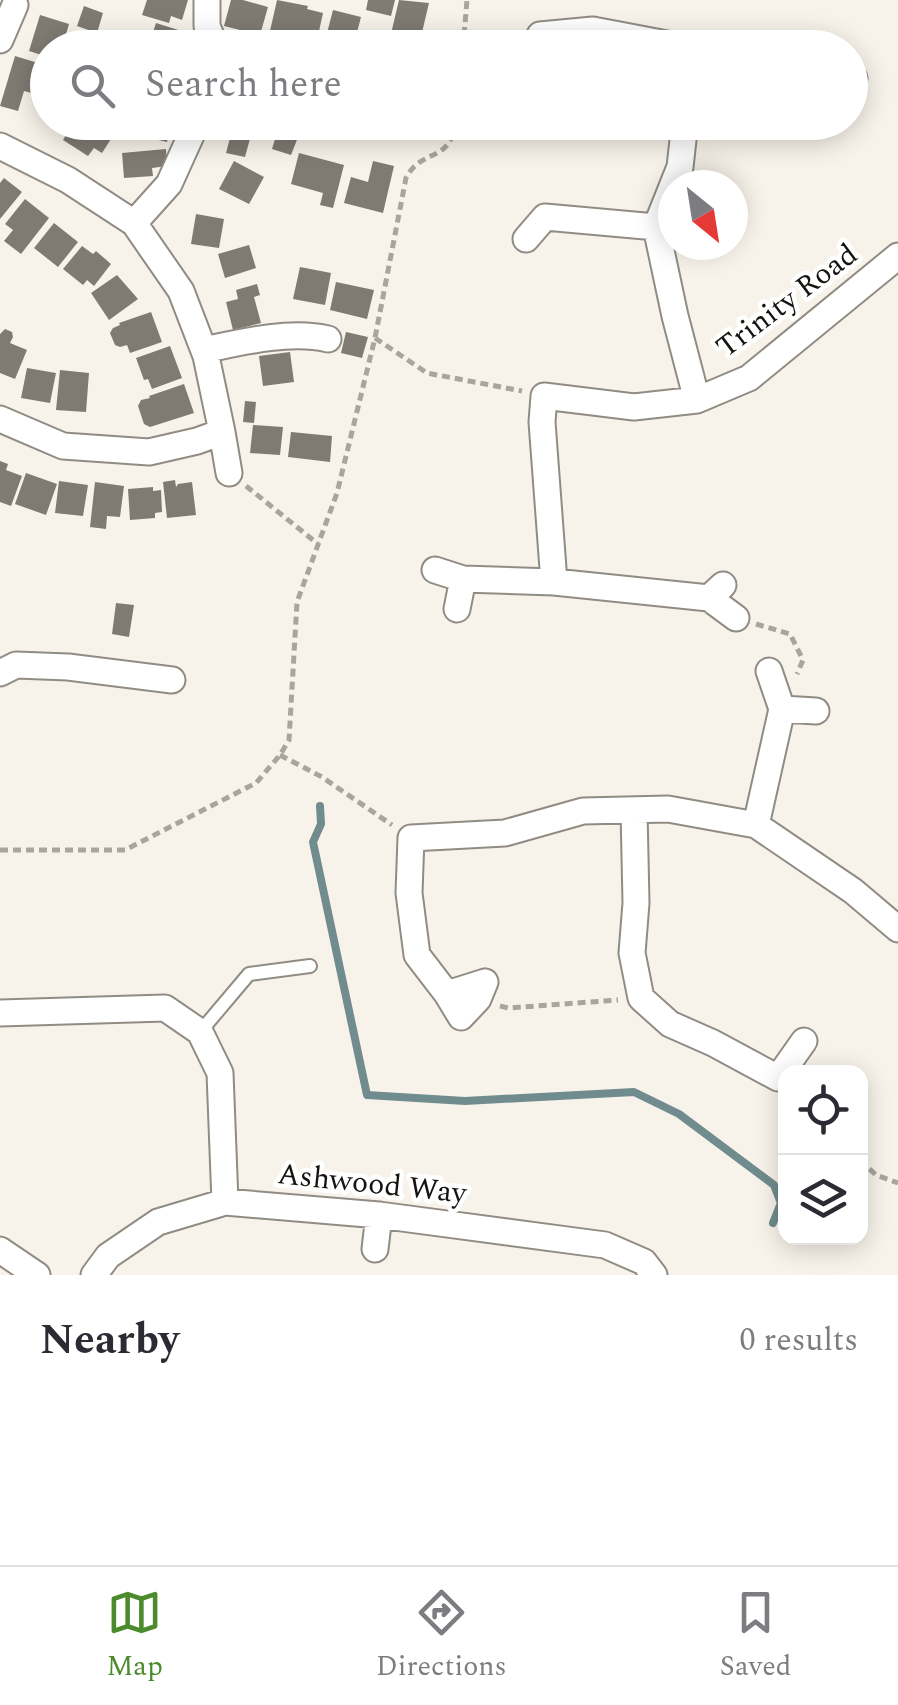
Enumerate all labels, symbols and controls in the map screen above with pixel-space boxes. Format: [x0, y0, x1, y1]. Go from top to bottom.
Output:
search box [30, 30, 868, 140]
text: Search here [145, 56, 342, 114]
icon: search [65, 58, 120, 113]
north arrow [658, 170, 748, 260]
street label: Trinity Road [706, 232, 868, 370]
map controls [778, 1065, 868, 1245]
button: locate [778, 1065, 868, 1155]
street label: Ashwood Way [275, 1151, 470, 1217]
button: layers [778, 1155, 868, 1245]
text: Nearby [40, 1309, 179, 1372]
text: 0 results [739, 1316, 858, 1365]
tab: Map [107, 1585, 163, 1688]
tab: Directions [376, 1585, 507, 1688]
tab: Saved [720, 1585, 791, 1688]

